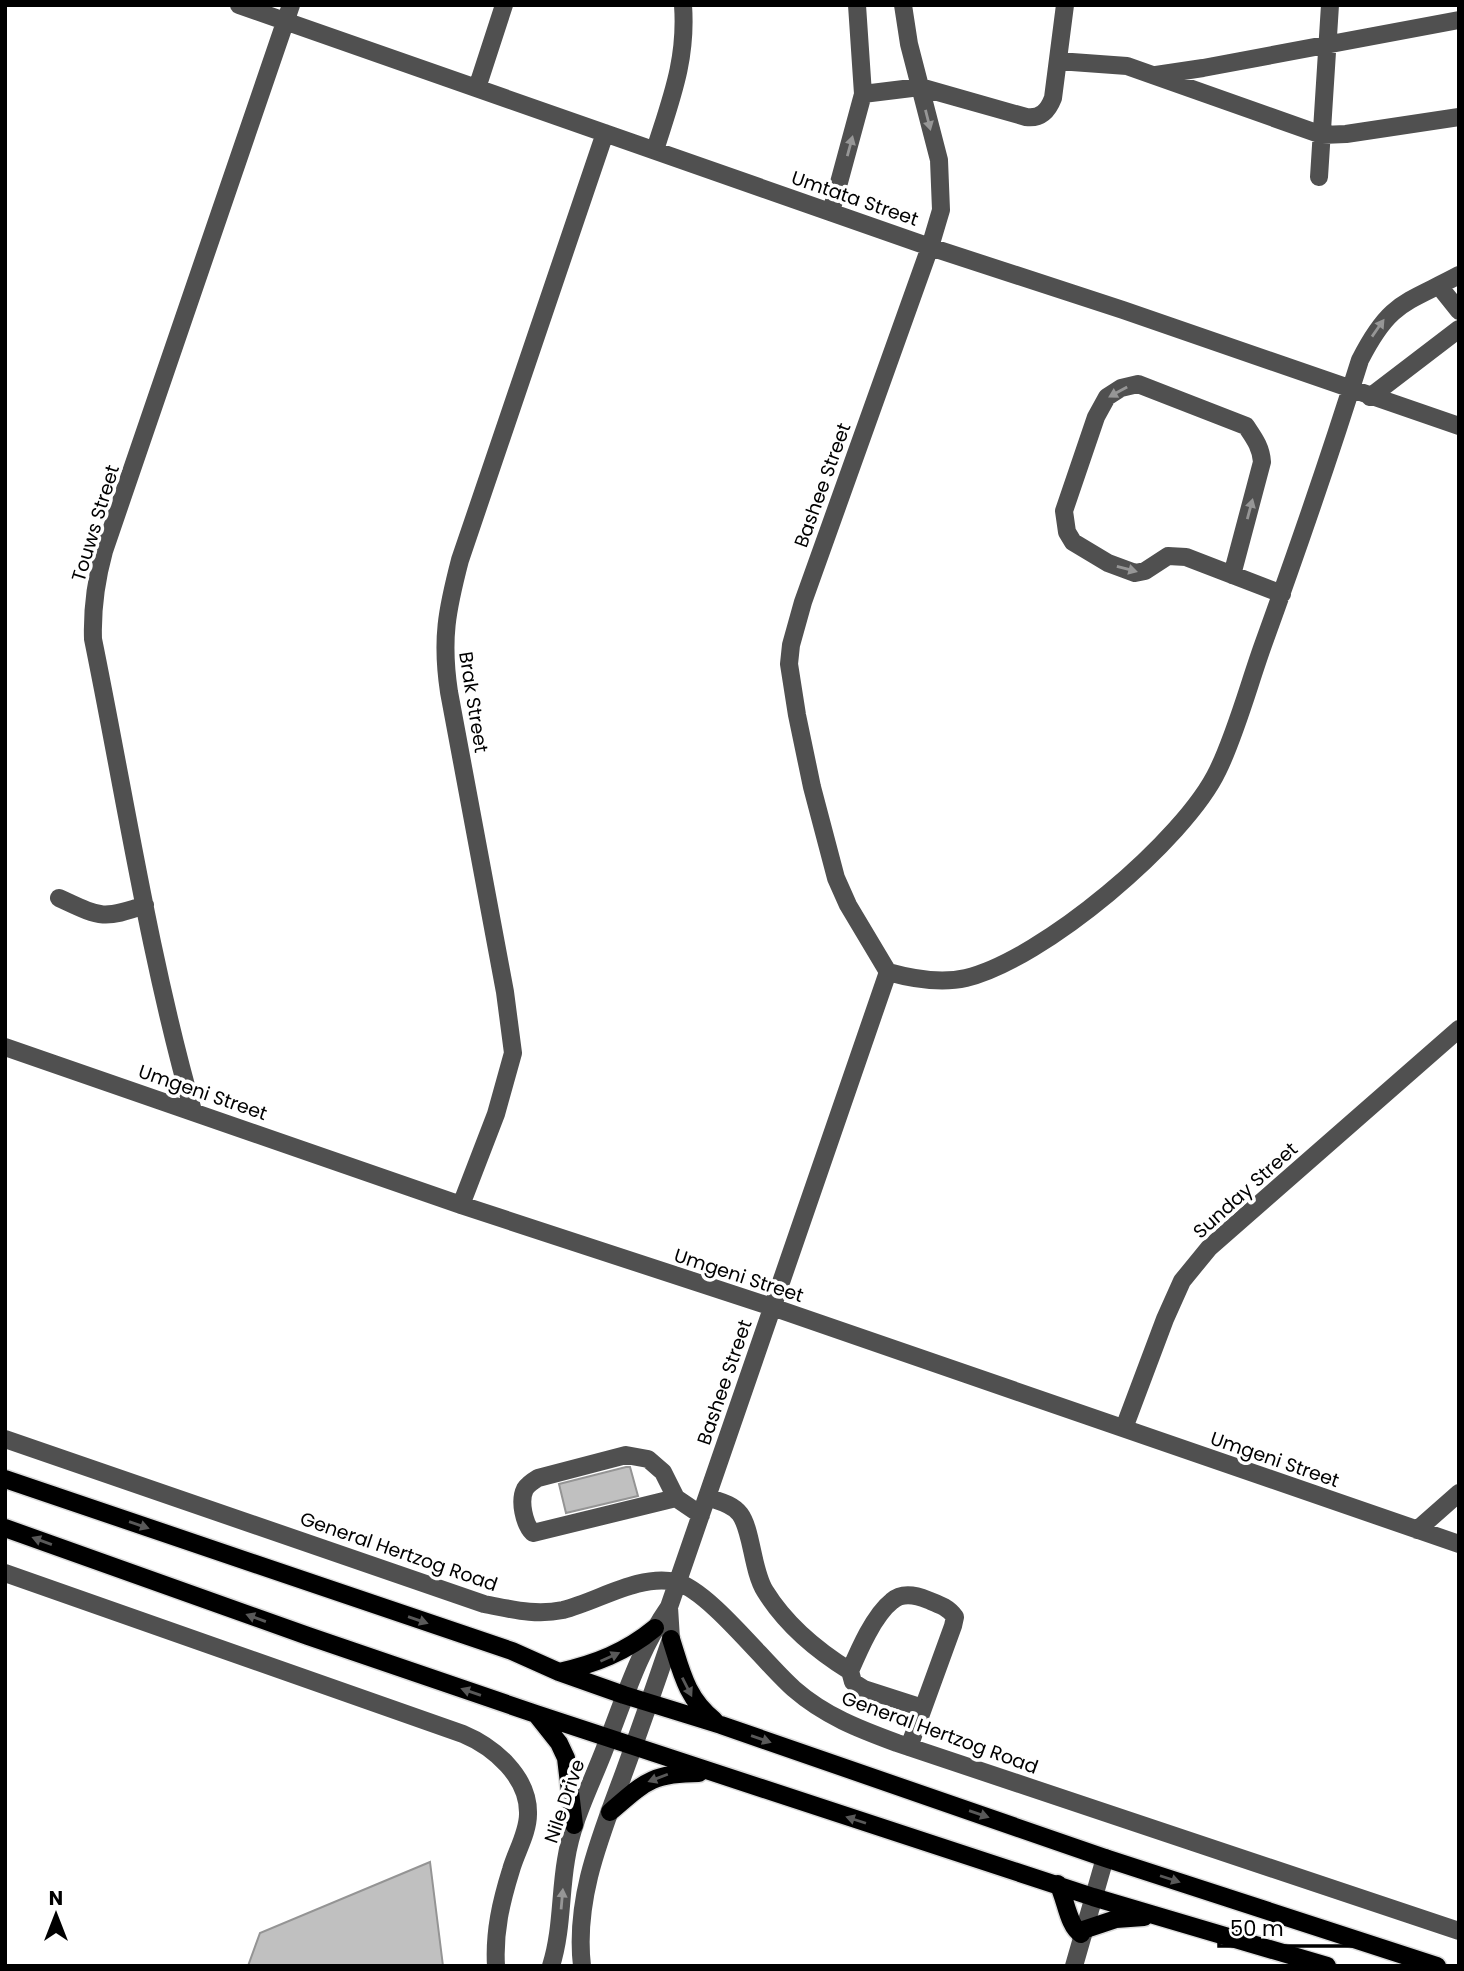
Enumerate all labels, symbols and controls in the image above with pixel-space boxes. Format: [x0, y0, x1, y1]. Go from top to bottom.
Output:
one-way arrow [923, 109, 934, 131]
one-way arrow [845, 135, 855, 156]
street label: Umtata Street [788, 164, 922, 233]
one-way arrow [1371, 319, 1385, 337]
one-way arrow [1107, 385, 1127, 397]
street label: Bashee Street [787, 419, 858, 551]
street label: Touws Street [65, 461, 126, 585]
one-way arrow [1245, 498, 1256, 520]
one-way arrow [1116, 564, 1138, 575]
street label: Brak Street [452, 650, 495, 755]
street label: Umgeni Street [135, 1058, 271, 1127]
street label: Sunday Street [1187, 1136, 1304, 1245]
street label: Umgeni Street [671, 1242, 807, 1309]
street label: Bashee Street [690, 1316, 759, 1448]
street label: Umgeni Street [1207, 1425, 1343, 1494]
street label: General Hertzog Road [296, 1505, 501, 1598]
one-way arrow [129, 1520, 150, 1531]
one-way arrow [31, 1535, 52, 1546]
one-way arrow [246, 1612, 267, 1623]
one-way arrow [408, 1615, 429, 1626]
one-way arrow [600, 1651, 620, 1663]
one-way arrow [681, 1678, 693, 1698]
street label: General Hertzog Road [838, 1684, 1042, 1781]
one-way arrow [461, 1686, 482, 1697]
one-way arrow [750, 1734, 771, 1745]
street label: Nile Drive [538, 1756, 591, 1847]
one-way arrow [647, 1773, 668, 1784]
one-way arrow [969, 1809, 990, 1820]
one-way arrow [845, 1815, 866, 1825]
one-way arrow [1160, 1874, 1181, 1885]
north arrow [21, 1880, 91, 1950]
text: N [49, 1885, 63, 1912]
one-way arrow [557, 1887, 568, 1909]
scale bar [1219, 1904, 1357, 1948]
text: 50 m [1230, 1914, 1284, 1943]

